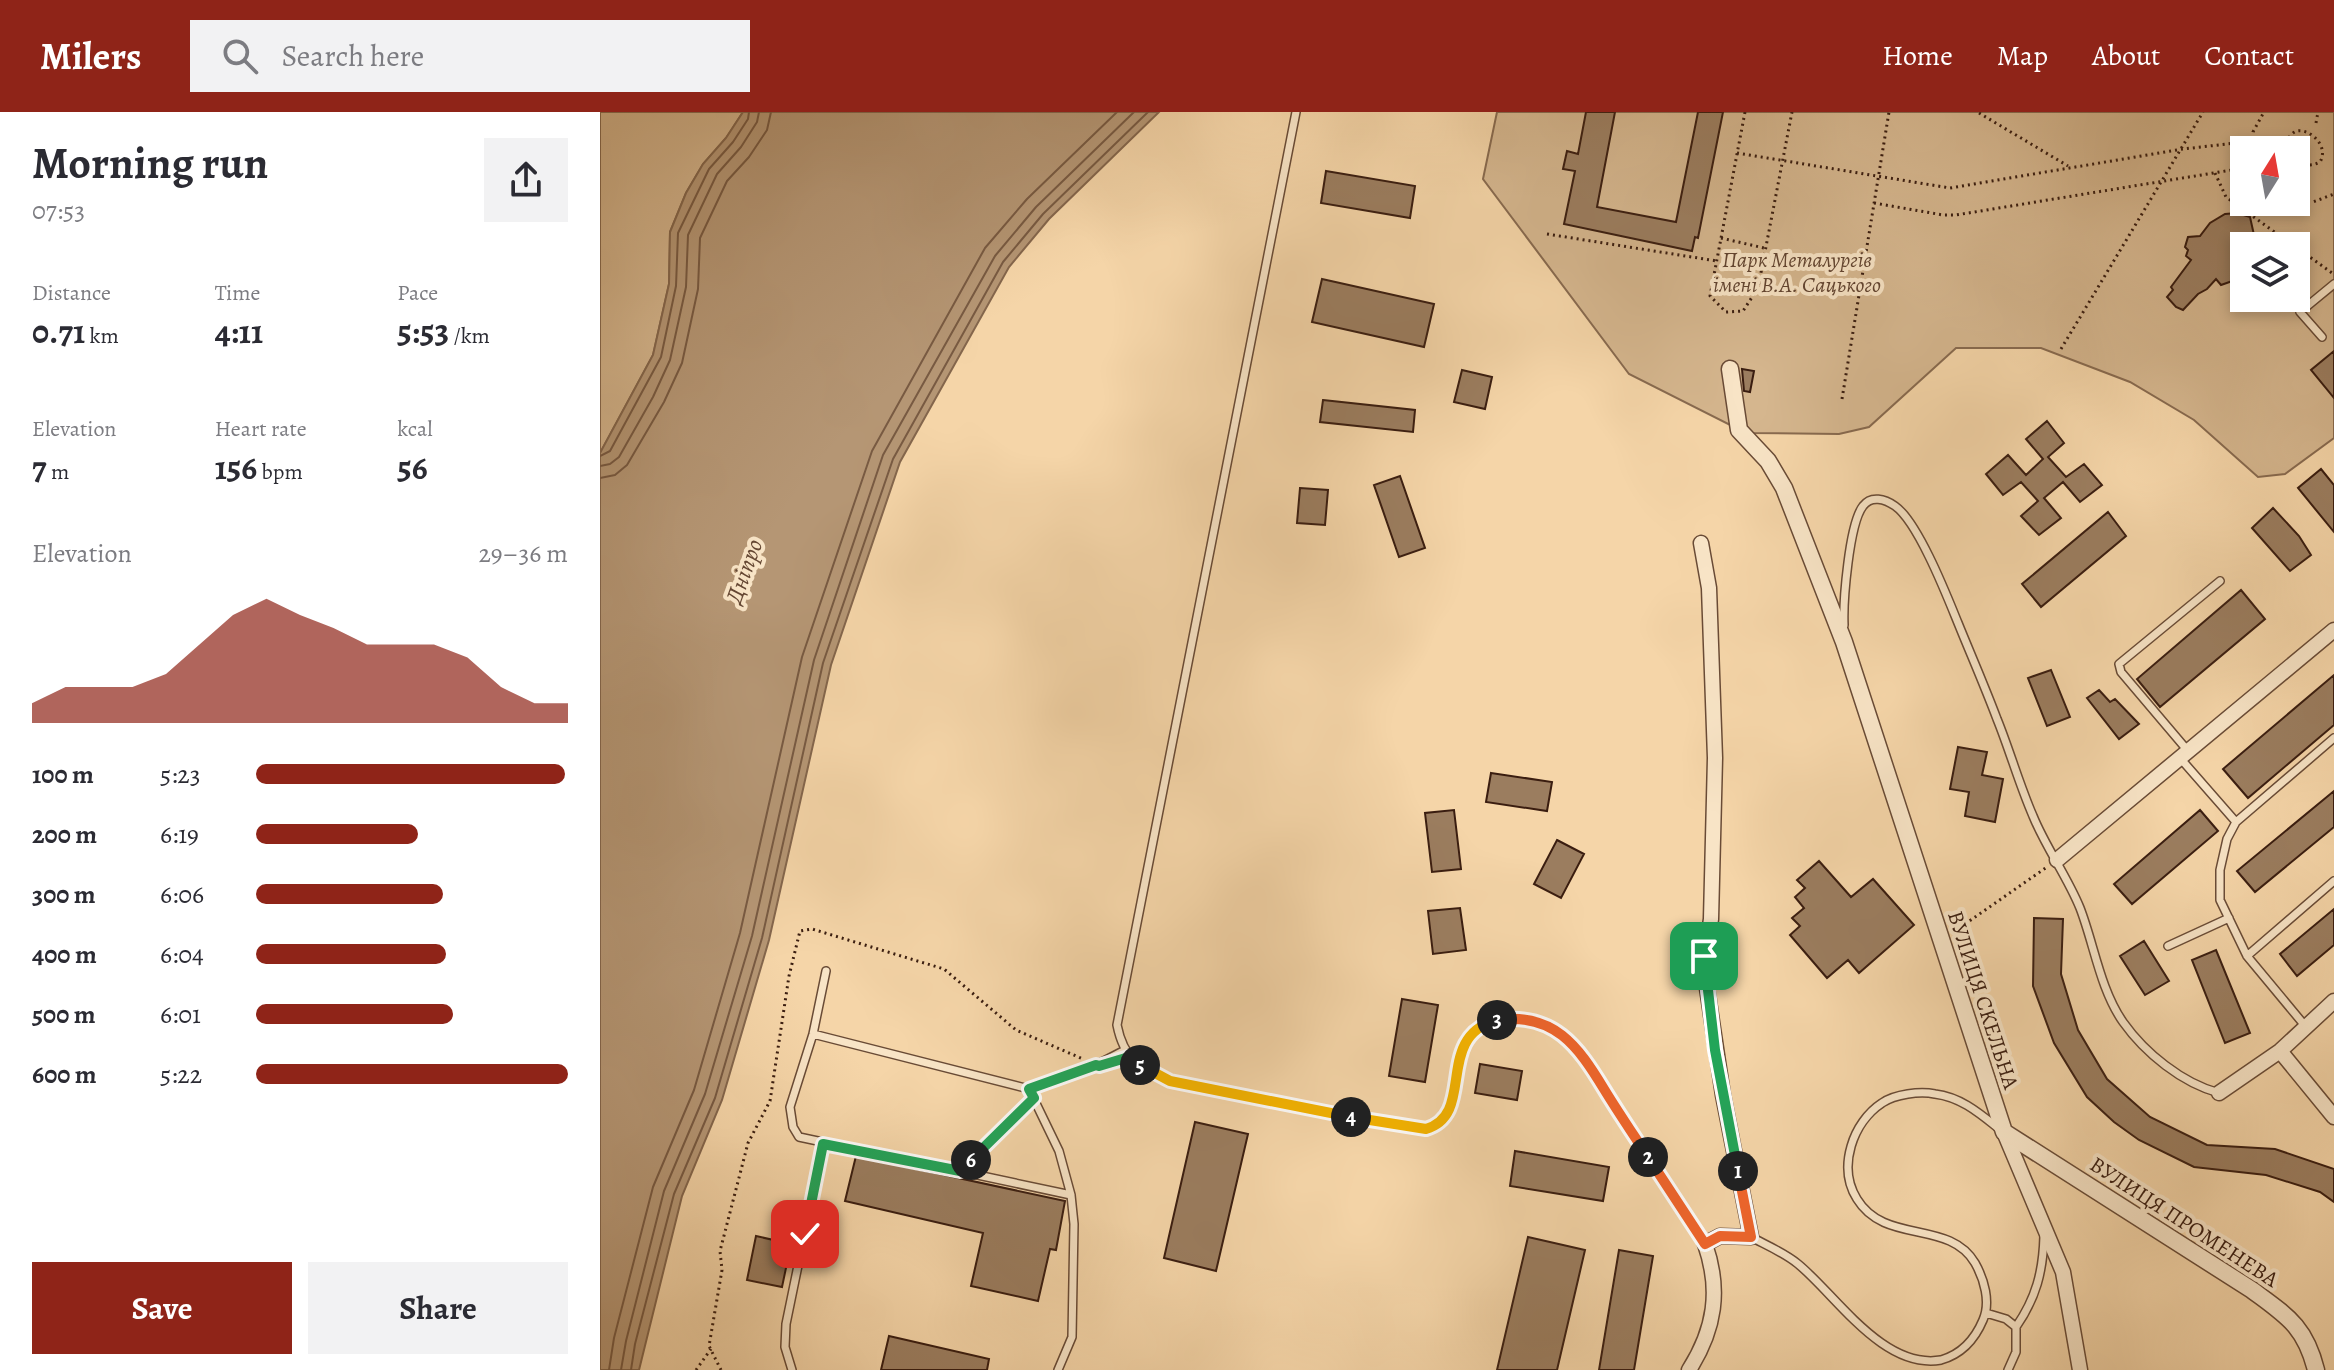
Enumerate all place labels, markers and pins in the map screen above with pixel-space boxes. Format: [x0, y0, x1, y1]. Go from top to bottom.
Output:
pin [1670, 922, 1738, 990]
pin: 3 [1477, 1000, 1517, 1040]
pin: 5 [1120, 1045, 1160, 1085]
pin: 4 [1331, 1097, 1371, 1137]
pin: 2 [1628, 1137, 1668, 1177]
pin: 6 [951, 1140, 991, 1180]
pin: 1 [1718, 1151, 1758, 1191]
pin [771, 1200, 839, 1268]

